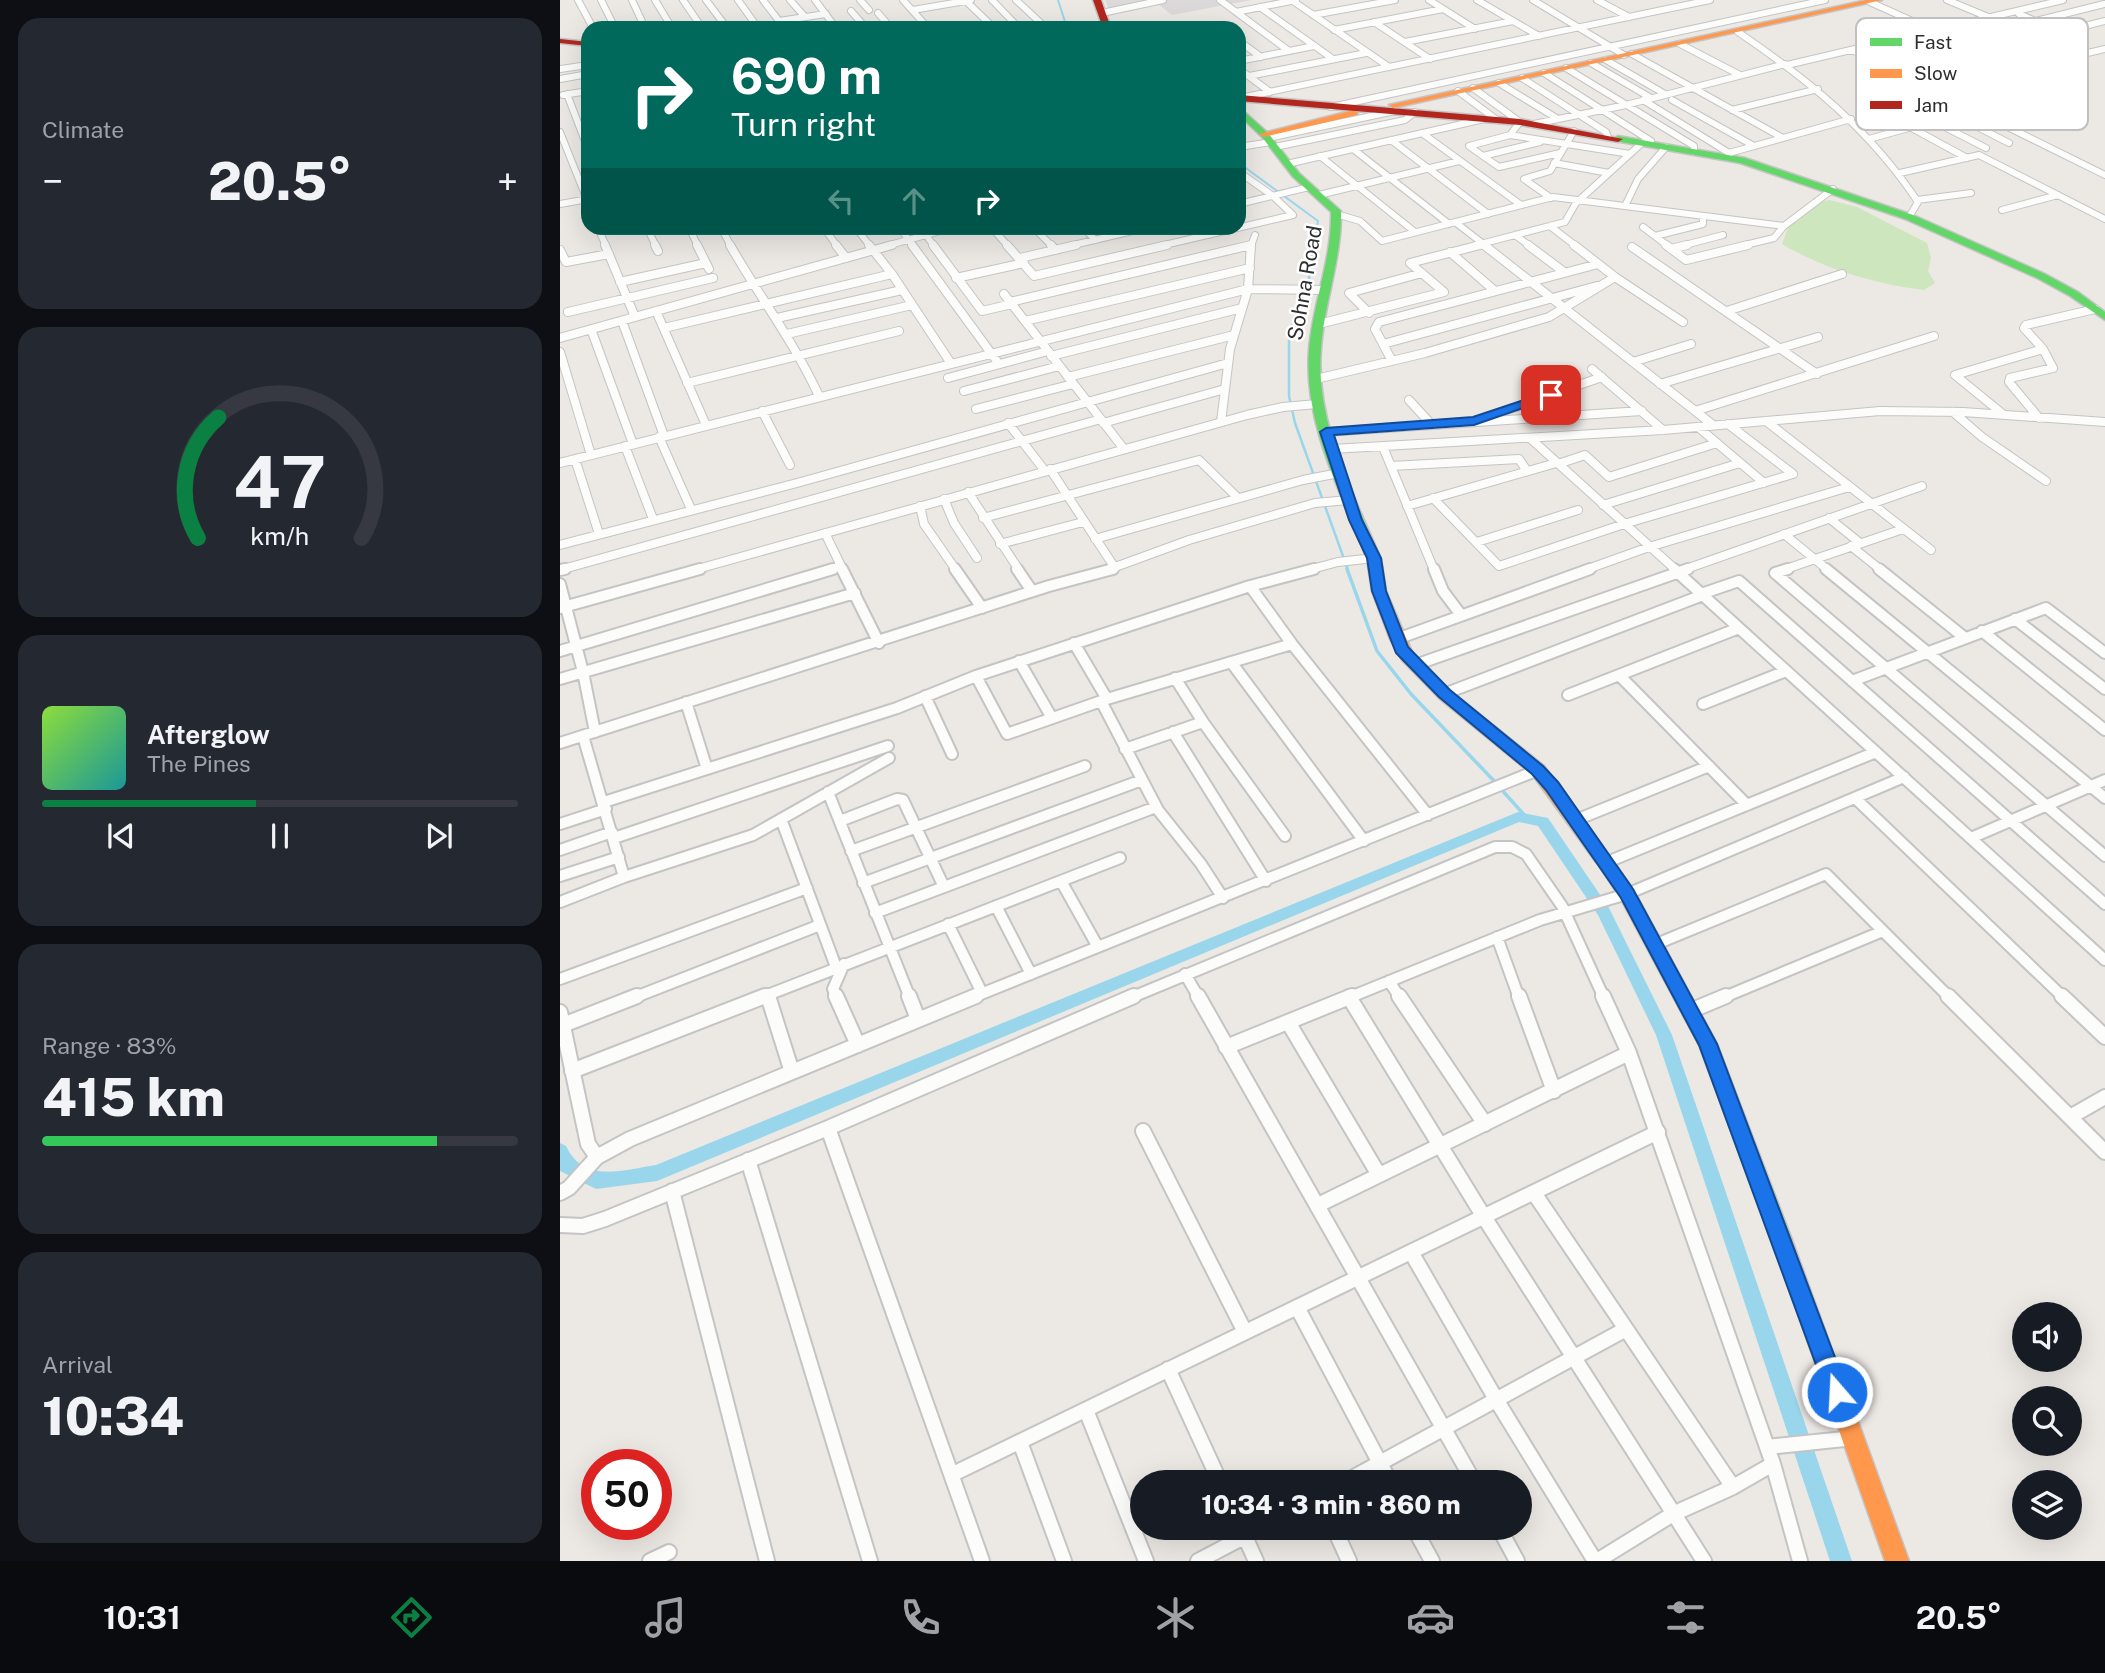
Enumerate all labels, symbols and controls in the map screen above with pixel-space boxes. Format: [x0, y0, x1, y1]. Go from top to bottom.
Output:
legend [1856, 18, 2088, 130]
text: Fast [1914, 31, 1952, 53]
text: 690 m [731, 47, 882, 105]
icon: right [616, 49, 707, 140]
text: Slow [1914, 62, 1958, 84]
text: Jam [1914, 94, 1948, 116]
text: Turn right [731, 106, 876, 143]
text: Climate [42, 116, 124, 143]
text: 20.5° [208, 151, 352, 212]
text: − [42, 159, 63, 204]
text: + [497, 159, 518, 204]
icon: left [822, 182, 860, 220]
icon: ahead [895, 182, 933, 220]
icon: right [968, 182, 1006, 220]
street label: Sohna Road [1282, 223, 1327, 342]
pin [1521, 365, 1581, 425]
icon: arrive [1532, 376, 1570, 414]
text: 47 [233, 439, 327, 524]
text: km/h [251, 521, 309, 551]
text: Afterglow [147, 719, 270, 750]
text: The Pines [147, 750, 251, 777]
icon: previous [102, 817, 140, 855]
icon: pause [261, 817, 299, 855]
icon: next [420, 817, 458, 855]
text: Range · 83% [42, 1032, 176, 1059]
text: 415 km [42, 1067, 225, 1128]
map controls [2012, 1302, 2082, 1540]
button: sound [2012, 1302, 2082, 1372]
text: Arrival [42, 1351, 113, 1378]
position arrow [1800, 1355, 1874, 1429]
text: 10:34 [42, 1386, 184, 1447]
button: search [2012, 1386, 2082, 1456]
speed limit sign: 50 [581, 1449, 672, 1540]
button: layers [2012, 1470, 2082, 1540]
text: 10:34 · 3 min · 860 m [1201, 1489, 1461, 1520]
icon: directions [387, 1593, 436, 1642]
icon: music [641, 1593, 690, 1642]
icon: phone [896, 1593, 945, 1642]
icon: climate [1151, 1593, 1200, 1642]
icon: car [1406, 1593, 1455, 1642]
icon: filters [1661, 1593, 1710, 1642]
text: 10:31 [103, 1599, 181, 1636]
text: 20.5° [1916, 1599, 2002, 1636]

